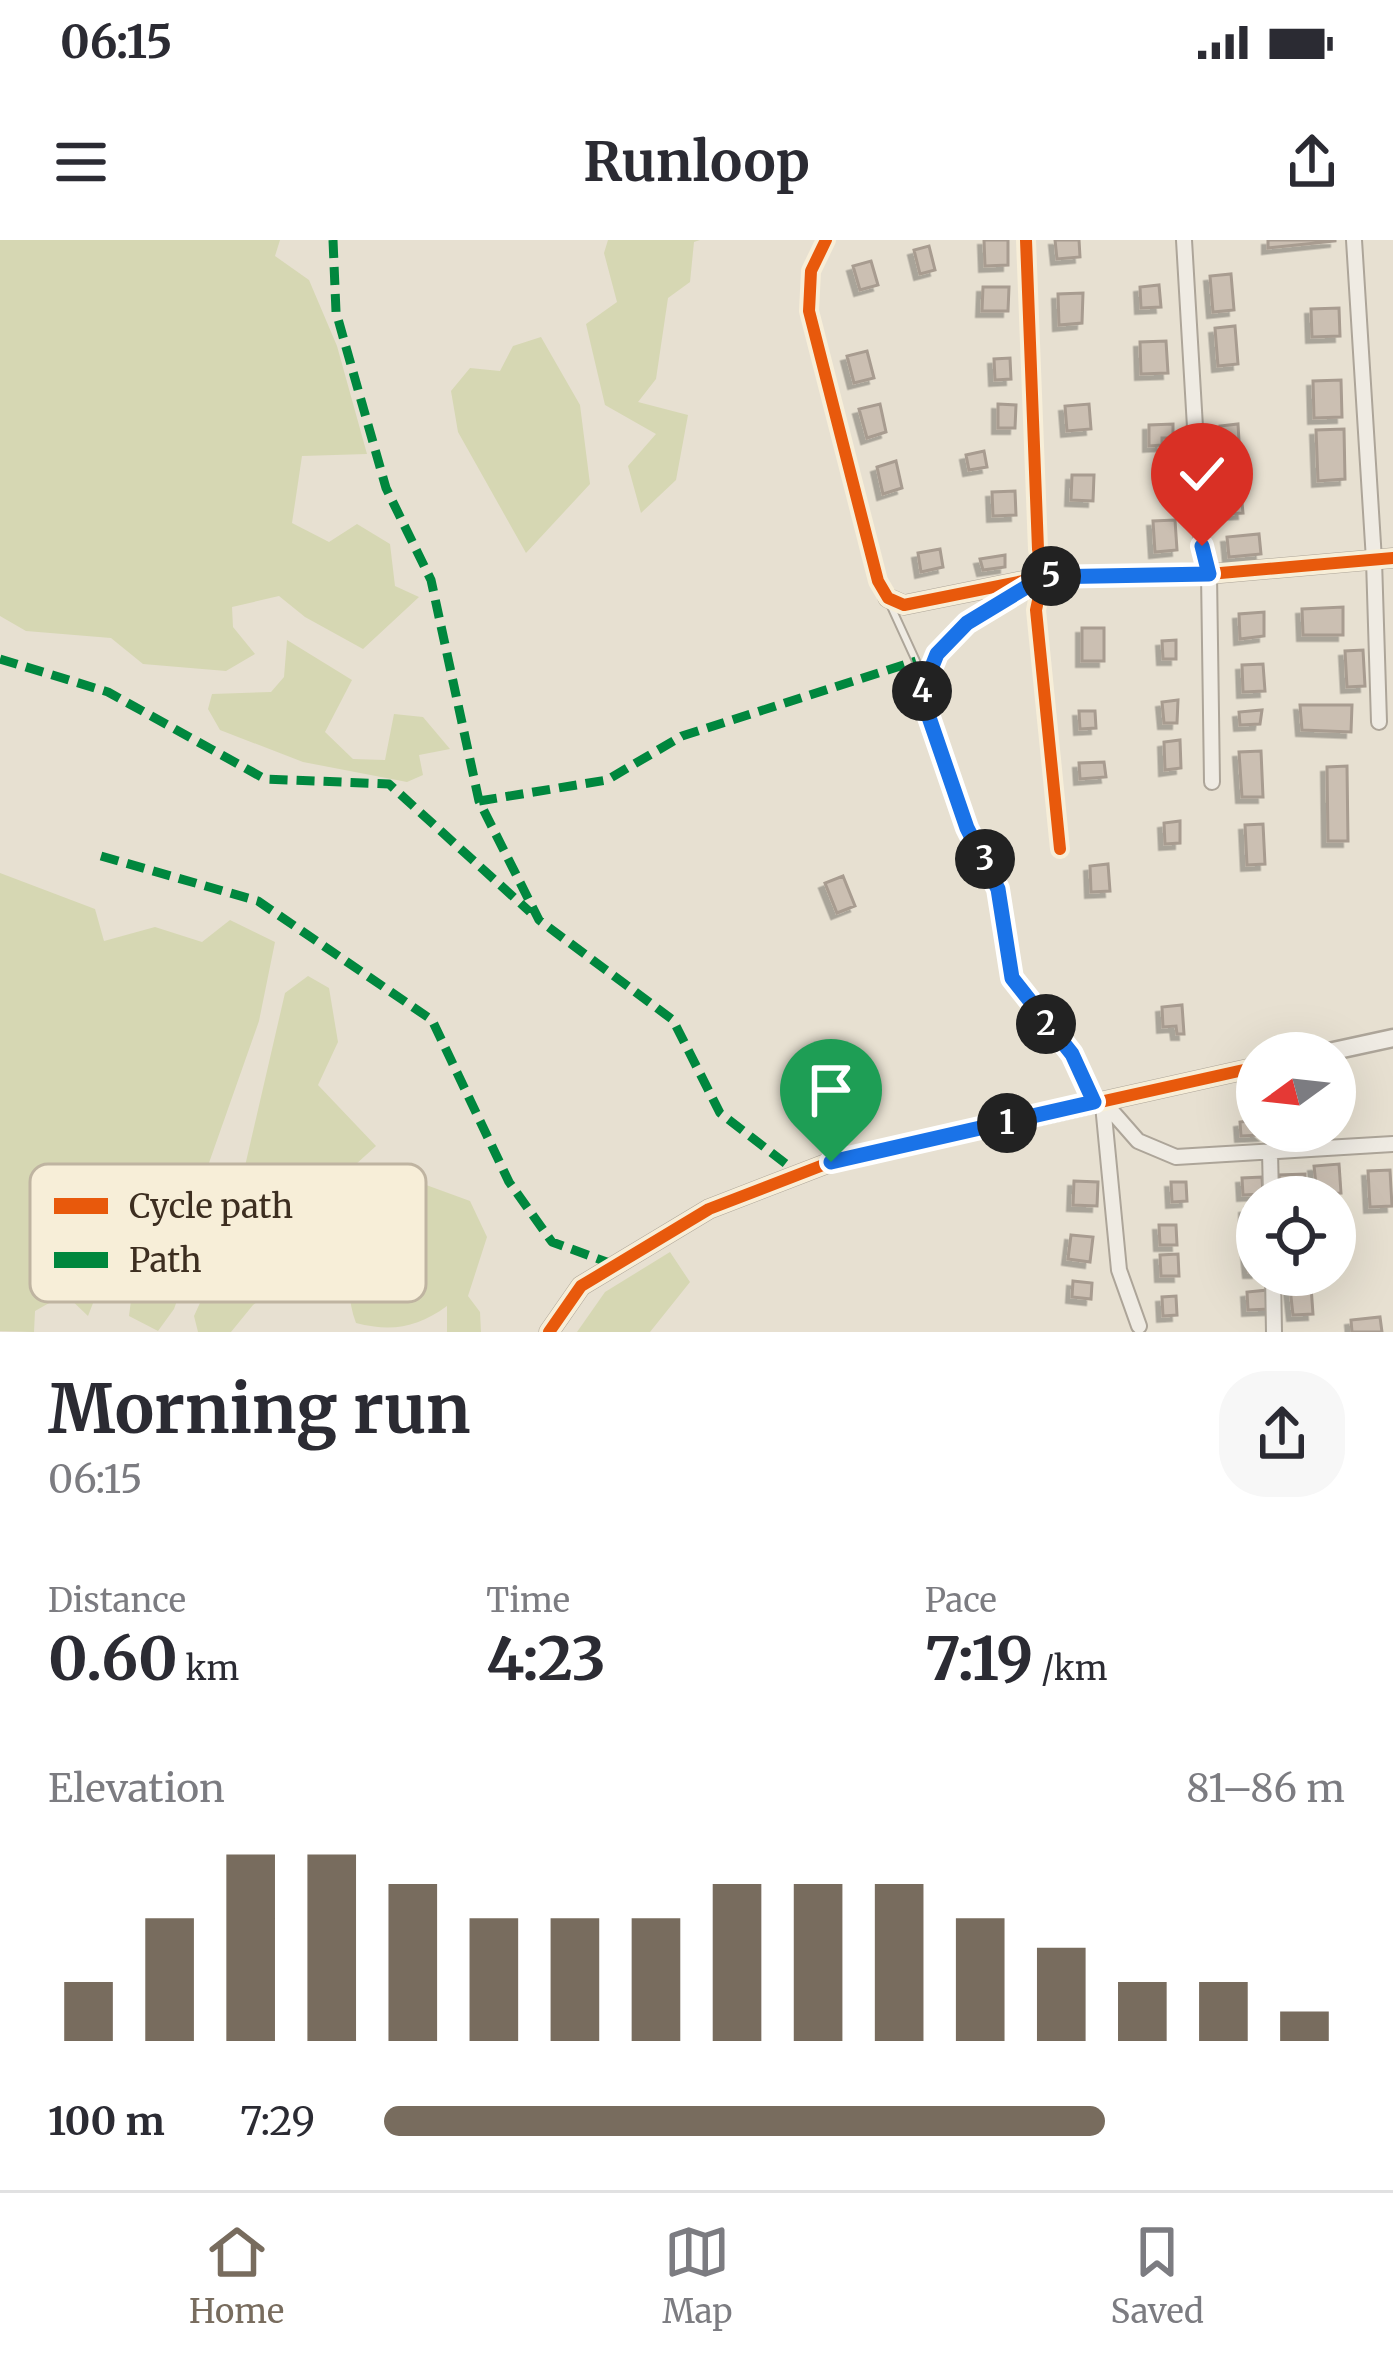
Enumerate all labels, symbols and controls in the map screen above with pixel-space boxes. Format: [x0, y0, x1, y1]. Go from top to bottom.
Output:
text: 06:15 [60, 14, 172, 70]
text: Runloop [583, 128, 810, 196]
icon: menu [48, 129, 114, 195]
icon: share [1279, 129, 1345, 195]
pin [1151, 423, 1253, 546]
icon: check [1169, 441, 1235, 507]
pin: 5 [1021, 546, 1081, 606]
text: 5 [1041, 555, 1061, 596]
pin: 4 [892, 661, 952, 721]
text: 4 [912, 670, 932, 711]
pin: 3 [955, 829, 1015, 889]
text: 3 [976, 838, 994, 879]
pin: 2 [1016, 994, 1076, 1054]
text: 2 [1036, 1003, 1056, 1044]
north arrow [1236, 1032, 1356, 1152]
map controls [1236, 1032, 1356, 1296]
pin [780, 1039, 882, 1162]
icon: arrive [798, 1057, 864, 1123]
pin: 1 [977, 1093, 1037, 1153]
text: 1 [999, 1102, 1015, 1143]
legend [30, 1164, 426, 1302]
button: locate [1236, 1176, 1356, 1296]
text: Cycle path [129, 1186, 293, 1227]
text: Path [129, 1240, 202, 1281]
text: Morning run [48, 1368, 471, 1451]
button: share [1219, 1371, 1345, 1497]
text: 06:15 [48, 1455, 143, 1504]
text: Distance [48, 1580, 186, 1621]
text: Time [486, 1580, 570, 1621]
text: Pace [925, 1580, 997, 1621]
text: 0.60 [48, 1621, 178, 1696]
text: 4:23 [486, 1621, 606, 1696]
text: 7:19 [925, 1621, 1033, 1696]
text: km [178, 1648, 239, 1689]
text: /km [1033, 1648, 1108, 1689]
text: Elevation [48, 1764, 225, 1813]
text: 81–86 m [1186, 1764, 1345, 1813]
text: 100 m [48, 2097, 165, 2146]
text: 7:29 [240, 2097, 315, 2146]
tab: Home [189, 2219, 284, 2332]
tab: Map [662, 2219, 732, 2332]
tab: Saved [1110, 2219, 1204, 2332]

